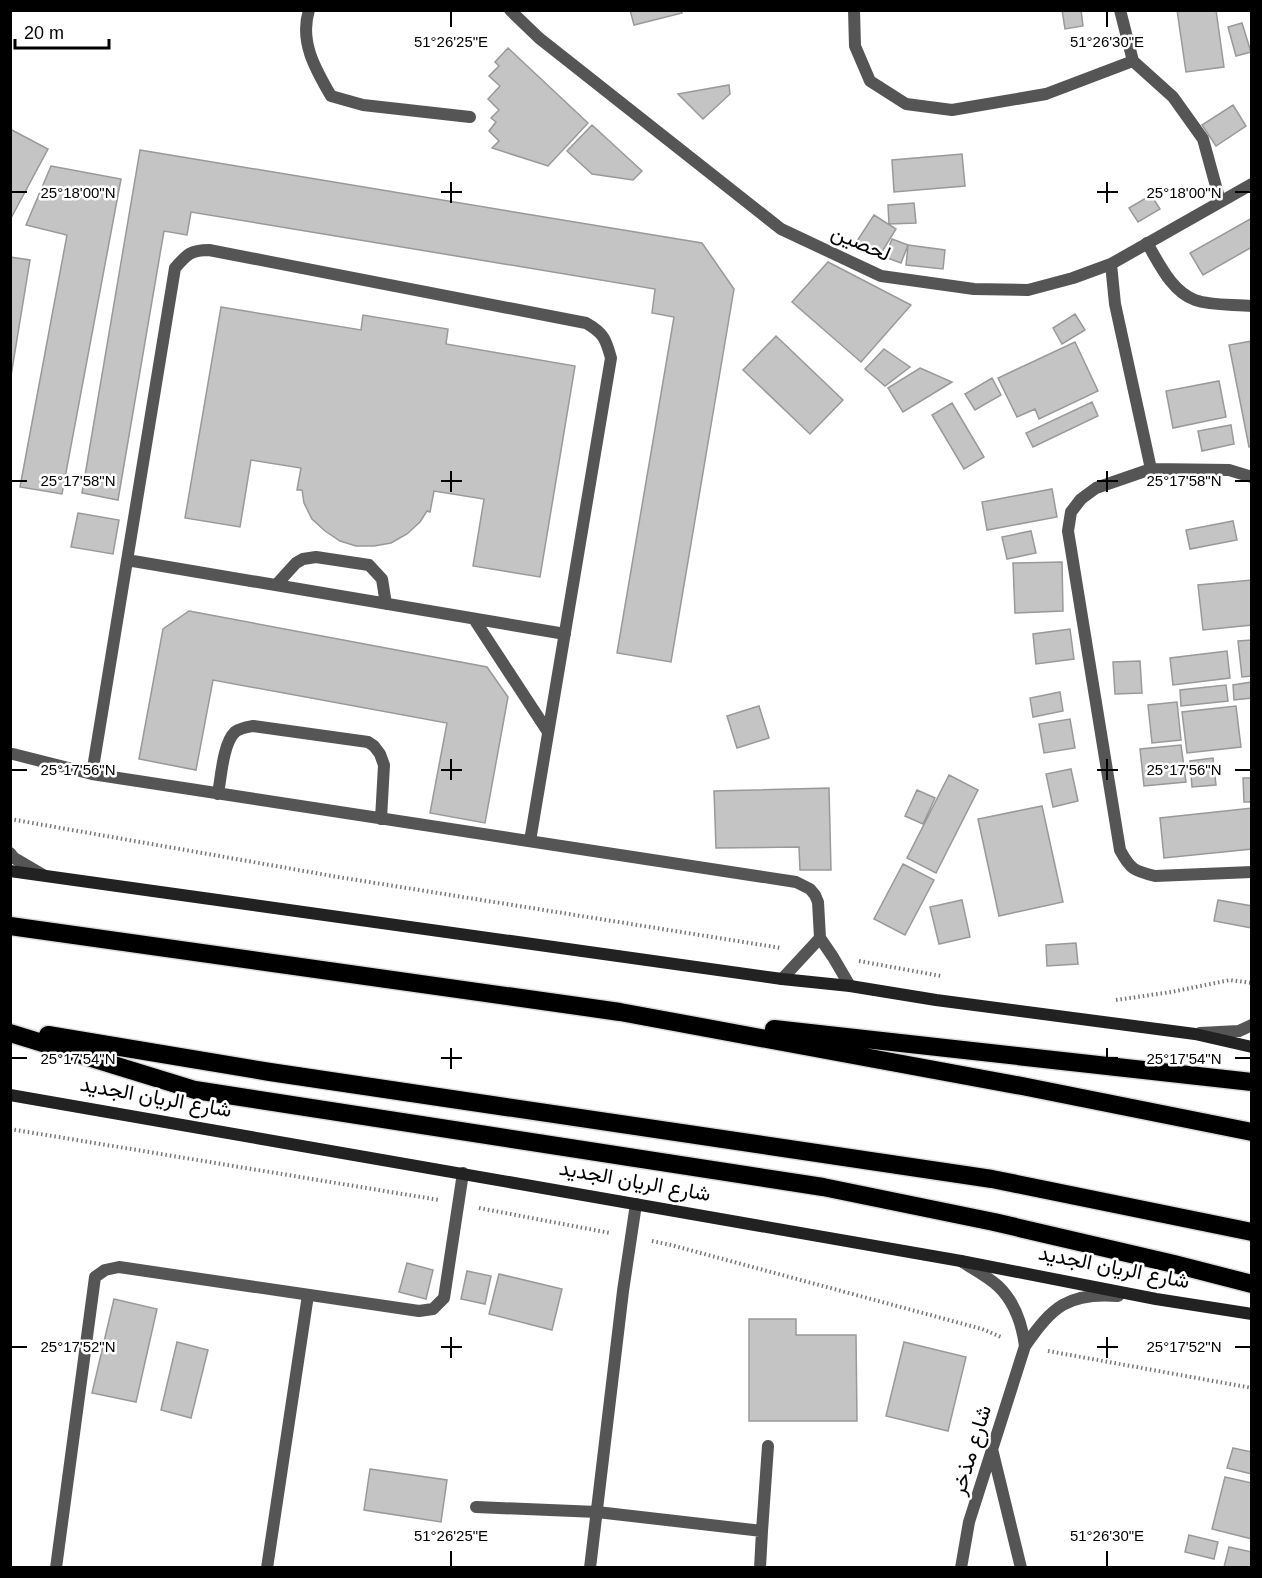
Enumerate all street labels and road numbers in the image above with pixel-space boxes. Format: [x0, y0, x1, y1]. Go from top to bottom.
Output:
street label: لحصين [828, 220, 894, 266]
street label: شارع الريان الجديد [78, 1072, 234, 1124]
street label: شارع الريان الجديد [557, 1156, 713, 1208]
street label: شارع الريان الجديد [1036, 1241, 1192, 1295]
street label: شارع مذخر [946, 1402, 998, 1499]

